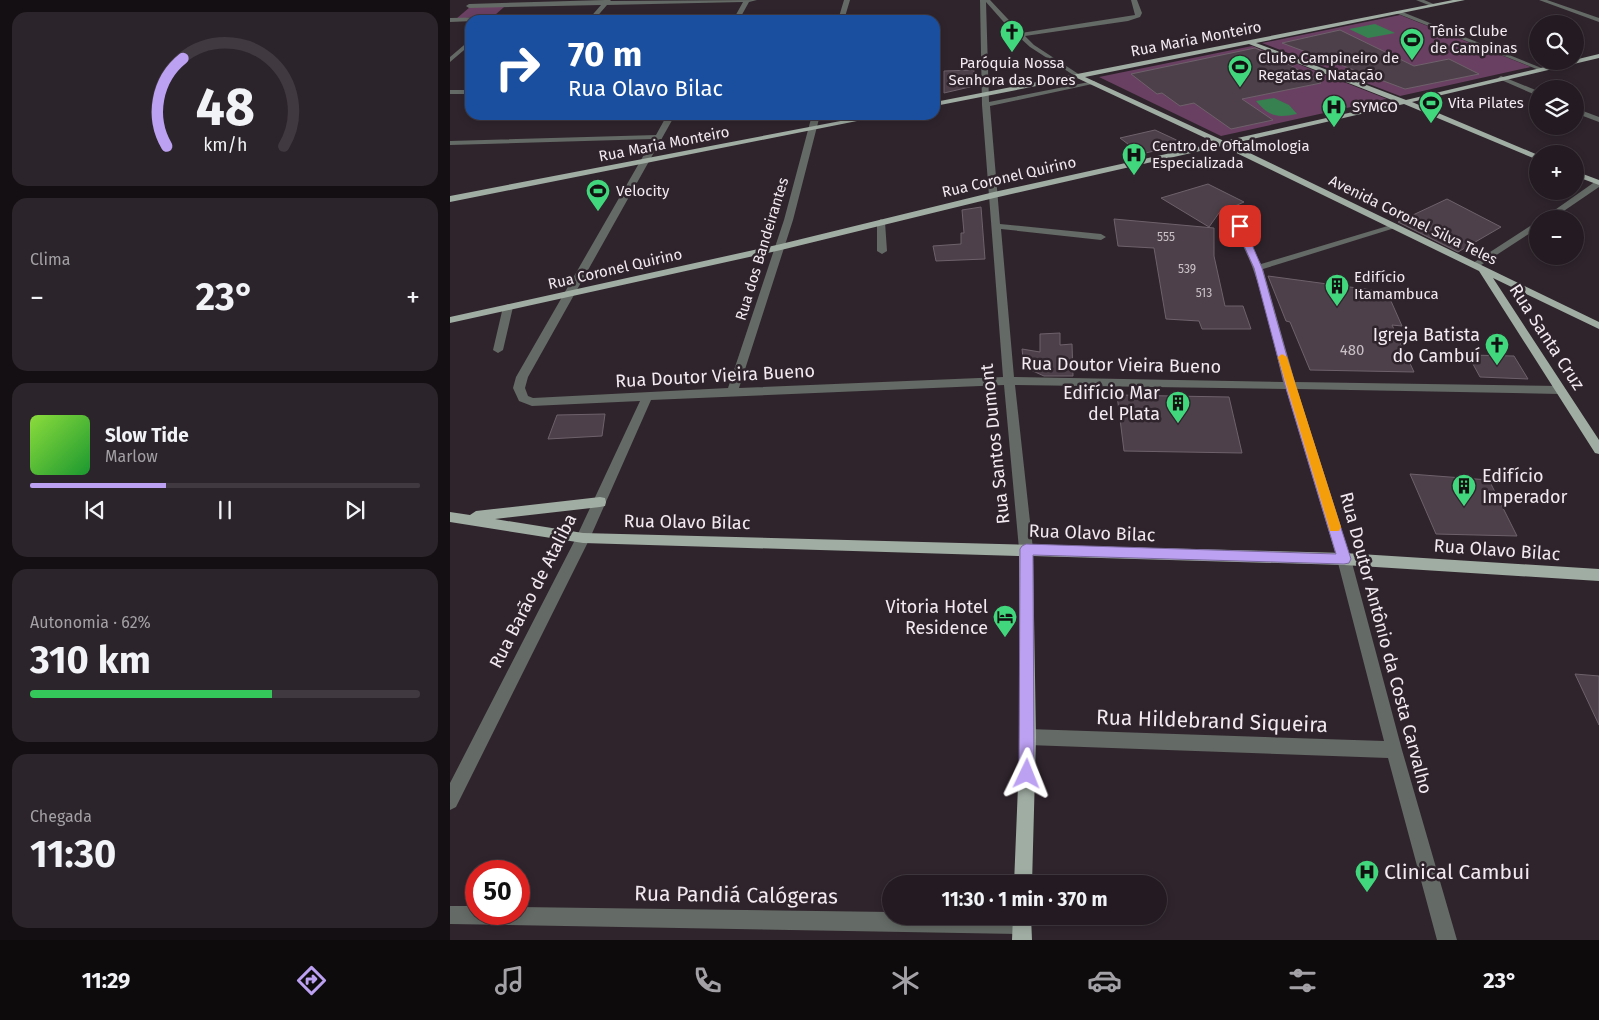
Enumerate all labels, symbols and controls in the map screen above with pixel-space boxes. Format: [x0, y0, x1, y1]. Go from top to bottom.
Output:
map controls [1529, 15, 1584, 265]
button: search [1529, 15, 1584, 70]
street label: Rua Maria Monteiro [1129, 17, 1263, 61]
church icon: Paróquia Nossa Senhora das Dores [999, 19, 1025, 53]
place label: Tênis Clube de Campinas [1430, 22, 1517, 57]
sports icon: Tênis Clube de Campinas [1399, 27, 1425, 61]
text: 70 m [568, 33, 642, 75]
icon: right [485, 35, 550, 100]
place label: Clube Campineiro de Regatas e Natação [1258, 49, 1399, 84]
place label: Paróquia Nossa Senhora das Dores [949, 54, 1076, 89]
sports icon: Clube Campineiro de Regatas e Natação [1227, 54, 1253, 88]
text: Rua Olavo Bilac [568, 75, 723, 102]
text: 48 [195, 76, 255, 139]
button: layers [1529, 80, 1584, 135]
sports icon: Vita Pilates [1418, 90, 1444, 124]
hospital icon: SYMCO [1321, 94, 1347, 128]
place label: Vita Pilates [1448, 94, 1524, 112]
place label: SYMCO [1352, 98, 1398, 116]
street label: Rua Maria Monteiro [597, 122, 731, 166]
text: km/h [203, 134, 247, 156]
place label: Centro de Oftalmologia Especializada [1152, 137, 1310, 172]
hospital icon: Centro de Oftalmologia Especializada [1121, 142, 1147, 176]
button: + [1529, 145, 1584, 200]
street label: Rua Coronel Quirino [940, 153, 1078, 201]
street label: Avenida Coronel Silva Teles [1326, 171, 1500, 269]
street label: Rua dos Bandeirantes [732, 175, 792, 323]
sports icon: Velocity [585, 178, 611, 212]
place label: Velocity [616, 182, 670, 200]
pin [1219, 205, 1261, 247]
button: − [1529, 210, 1584, 265]
icon: arrive [1226, 212, 1254, 240]
house number: 555 [1157, 230, 1175, 244]
street label: Rua Coronel Quirino [546, 245, 684, 293]
text: Clima [30, 250, 70, 269]
house number: 539 [1178, 262, 1196, 276]
place label: Edifício Itamambuca [1354, 268, 1439, 303]
building icon: Edifício Itamambuca [1324, 273, 1350, 307]
text: 23° [196, 274, 255, 320]
street label: Rua Santa Cruz [1505, 280, 1590, 394]
text: − [30, 281, 44, 314]
text: + [406, 281, 420, 314]
house number: 513 [1196, 286, 1212, 300]
place label: Igreja Batista do Cambuí [1373, 324, 1480, 367]
church icon: Igreja Batista do Cambuí [1484, 332, 1510, 366]
house number: 480 [1340, 341, 1364, 359]
street label: Rua Doutor Vieira Bueno [1021, 352, 1221, 378]
street label: Rua Doutor Vieira Bueno [615, 360, 815, 392]
street label: Rua Santos Dumont [976, 362, 1014, 525]
place label: Edifício Mar del Plata [1063, 382, 1160, 425]
building icon: Edifício Mar del Plata [1165, 390, 1191, 424]
text: Slow Tide [105, 424, 189, 447]
text: Marlow [105, 447, 158, 466]
place label: Edifício Imperador [1482, 465, 1568, 508]
building icon: Edifício Imperador [1451, 473, 1477, 507]
street label: Rua Doutor Antônio da Costa Carvalho [1335, 490, 1437, 796]
icon: previous [81, 496, 109, 524]
icon: pause [211, 496, 239, 524]
icon: next [341, 496, 369, 524]
street label: Rua Barão de Ataliba [485, 510, 581, 672]
street label: Rua Olavo Bilac [623, 510, 751, 534]
street label: Rua Olavo Bilac [1028, 520, 1156, 546]
street label: Rua Olavo Bilac [1433, 535, 1561, 565]
place label: Vitoria Hotel Residence [886, 596, 988, 639]
hotel icon: Vitoria Hotel Residence [992, 604, 1018, 638]
text: Autonomia · 62% [30, 613, 151, 632]
text: 310 km [30, 637, 151, 683]
street label: Rua Hildebrand Siqueira [1096, 704, 1328, 738]
position arrow [1000, 747, 1052, 799]
text: Chegada [30, 807, 92, 826]
text: 11:30 [30, 831, 116, 877]
hospital icon: Clinical Cambui [1354, 859, 1380, 893]
place label: Clinical Cambui [1384, 859, 1530, 885]
speed limit sign: 50 [465, 860, 530, 925]
street label: Rua Pandiá Calógeras [634, 880, 838, 910]
text: 11:30 · 1 min · 370 m [941, 888, 1108, 911]
icon: directions [294, 963, 329, 998]
icon: music [492, 963, 527, 998]
icon: phone [690, 963, 725, 998]
icon: climate [888, 963, 923, 998]
icon: car [1087, 963, 1122, 998]
icon: filters [1285, 963, 1320, 998]
text: 11:29 [82, 967, 130, 994]
text: 23° [1483, 967, 1517, 994]

